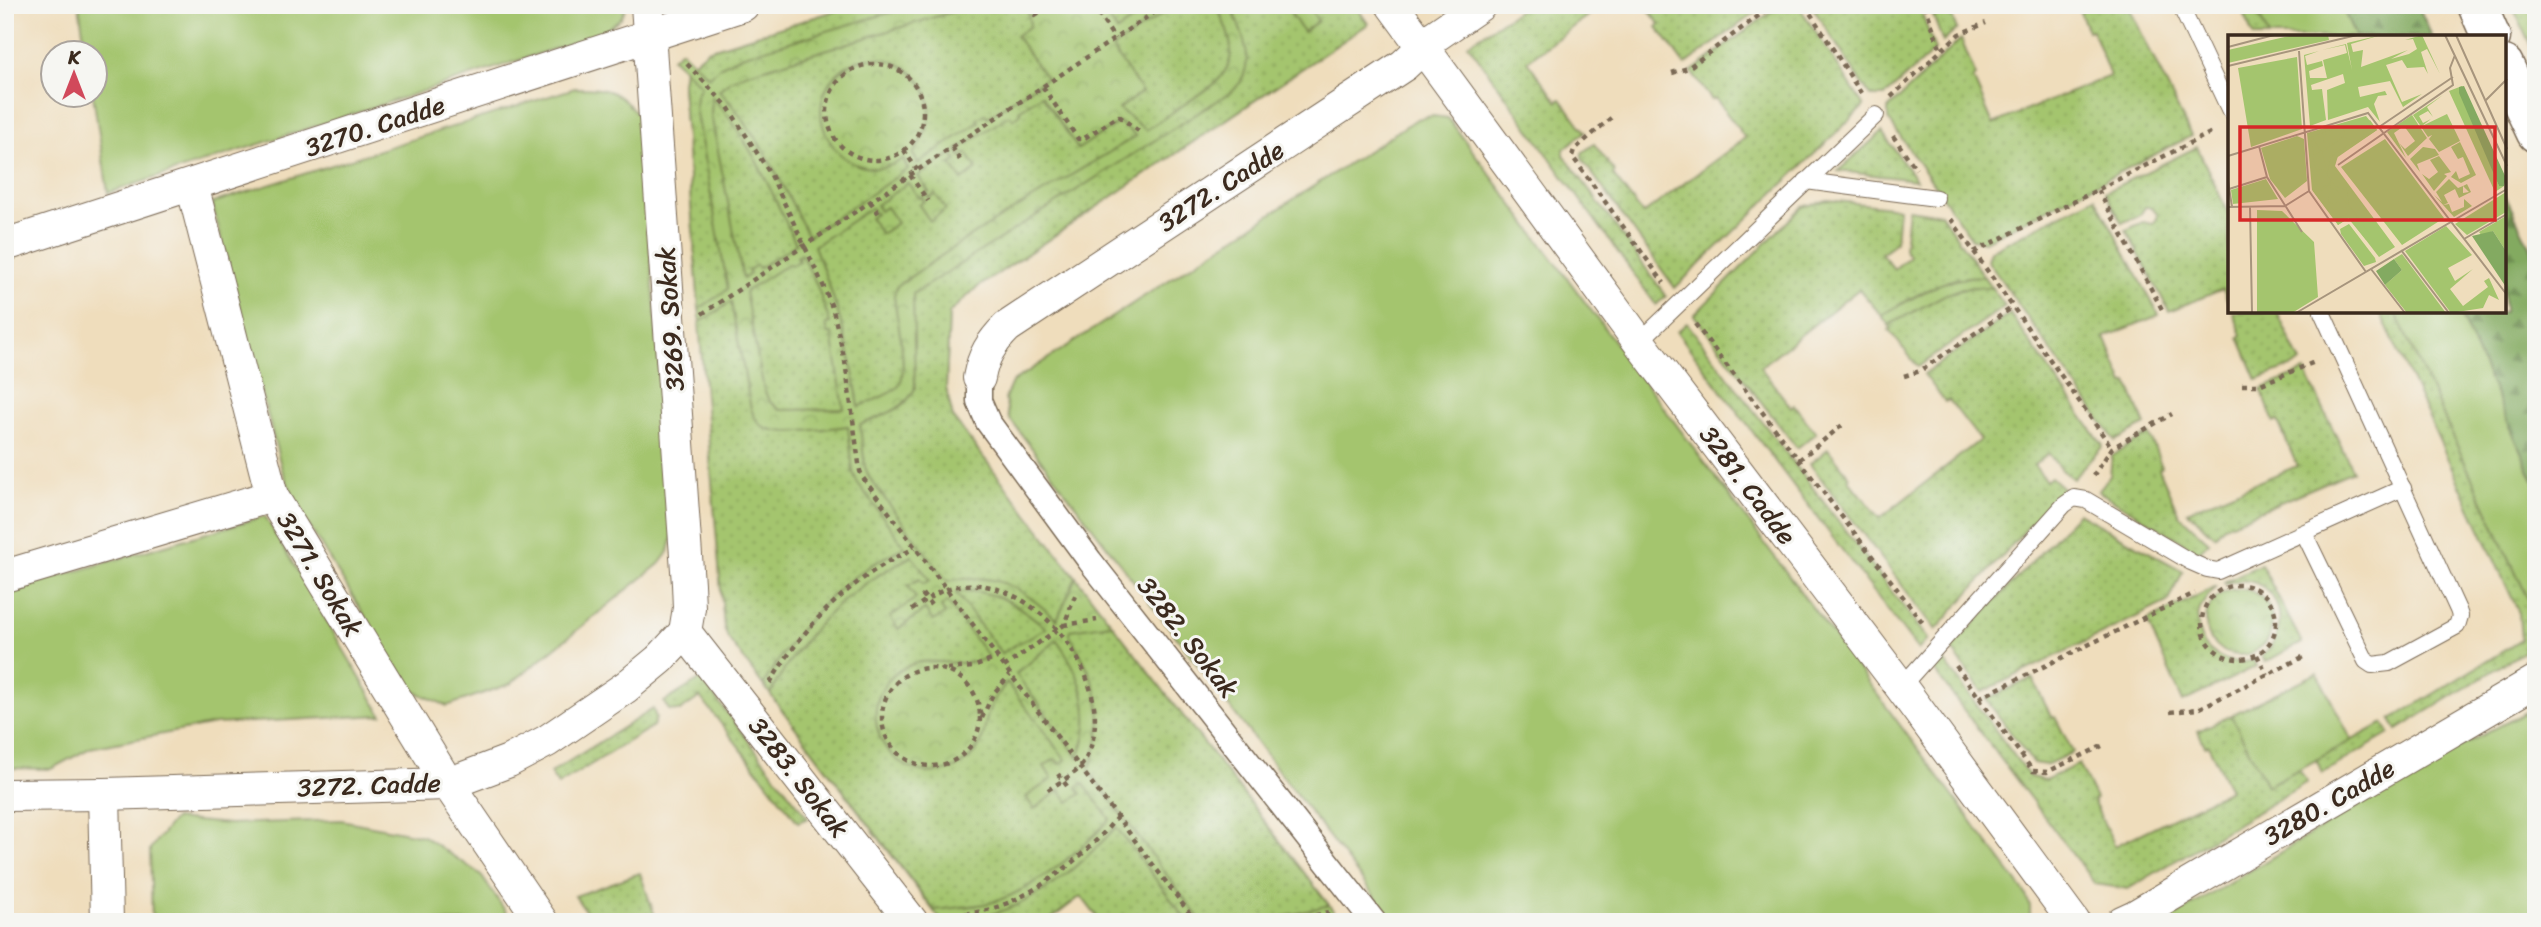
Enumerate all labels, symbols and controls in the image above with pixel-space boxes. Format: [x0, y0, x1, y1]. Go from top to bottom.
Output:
inset map [2228, 35, 2506, 313]
north arrow [38, 38, 108, 108]
text: K [67, 41, 81, 74]
street label: 3270. Cadde [299, 82, 451, 170]
street label: 3272. Cadde [1148, 128, 1294, 244]
street label: 3269. Sokak [642, 245, 698, 393]
street label: 3281. Cadde [1687, 415, 1809, 555]
street label: 3271. Sokak [264, 502, 376, 646]
street label: 3282. Sokak [1125, 566, 1251, 708]
street label: 3283. Sokak [737, 706, 862, 848]
street label: 3280. Cadde [2254, 746, 2404, 858]
street label: 3272. Cadde [296, 760, 442, 810]

